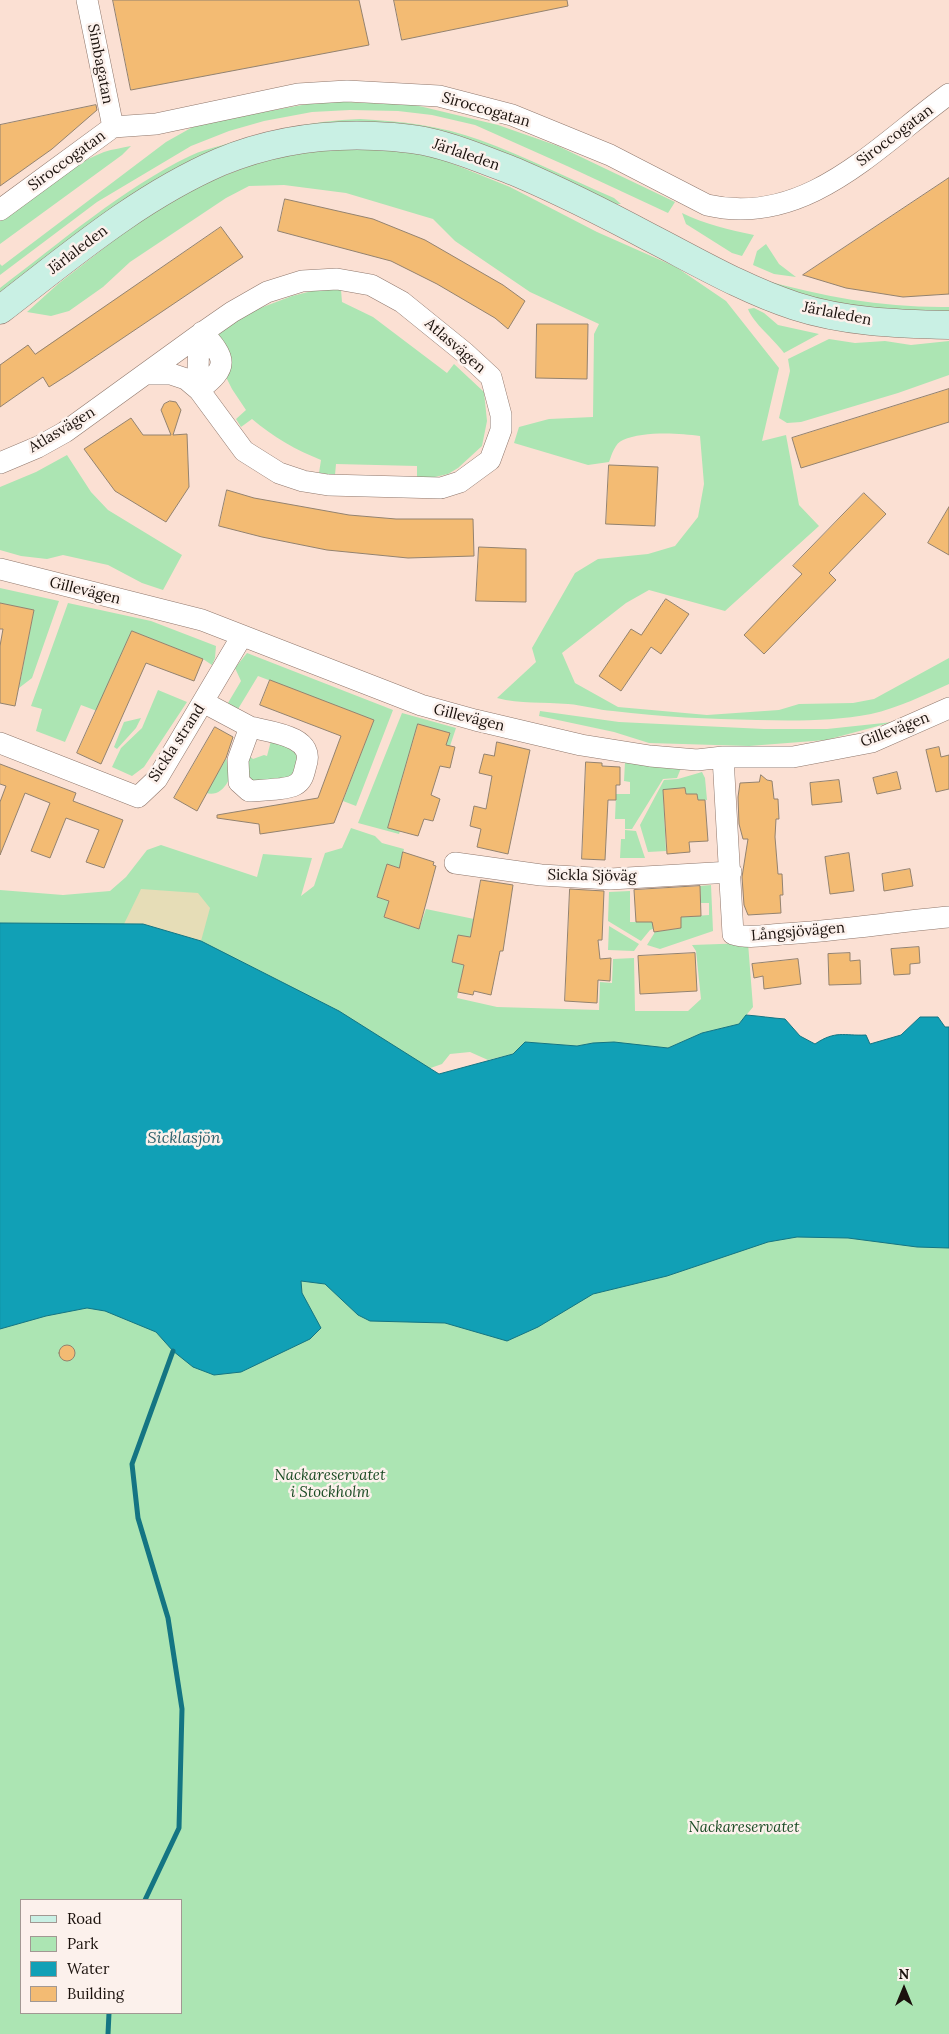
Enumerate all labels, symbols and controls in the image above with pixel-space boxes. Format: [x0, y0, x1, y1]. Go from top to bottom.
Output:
street label: Simbagatan [83, 22, 117, 106]
street label: Siroccogatan [440, 89, 532, 131]
street label: Siroccogatan [853, 101, 937, 171]
street label: Siroccogatan [25, 127, 109, 195]
street label: Järlaleden [430, 135, 502, 175]
street label: Järlaleden [45, 222, 111, 278]
street label: Järlaleden [801, 299, 873, 329]
street label: Atlasvägen [421, 315, 489, 377]
street label: Atlasvägen [25, 403, 99, 457]
street label: Gillevägen [48, 574, 122, 608]
street label: Sickla strand [145, 701, 209, 785]
street label: Gillevägen [432, 701, 506, 735]
street label: Gillevägen [858, 709, 932, 751]
street label: Sickla Sjöväg [547, 866, 637, 886]
street label: Långsjövägen [750, 919, 846, 945]
water label: Sicklasjön [147, 1128, 221, 1148]
park label: Nackareservatet i Stockholm [275, 1467, 385, 1502]
park label: Nackareservatet [689, 1819, 799, 1837]
legend [20, 1899, 182, 2014]
text: Road [67, 1909, 102, 1928]
text: Park [67, 1934, 98, 1953]
text: Water [67, 1959, 109, 1978]
north arrow [879, 1964, 929, 2014]
text: N [899, 1965, 909, 1983]
text: Building [67, 1984, 124, 2003]

